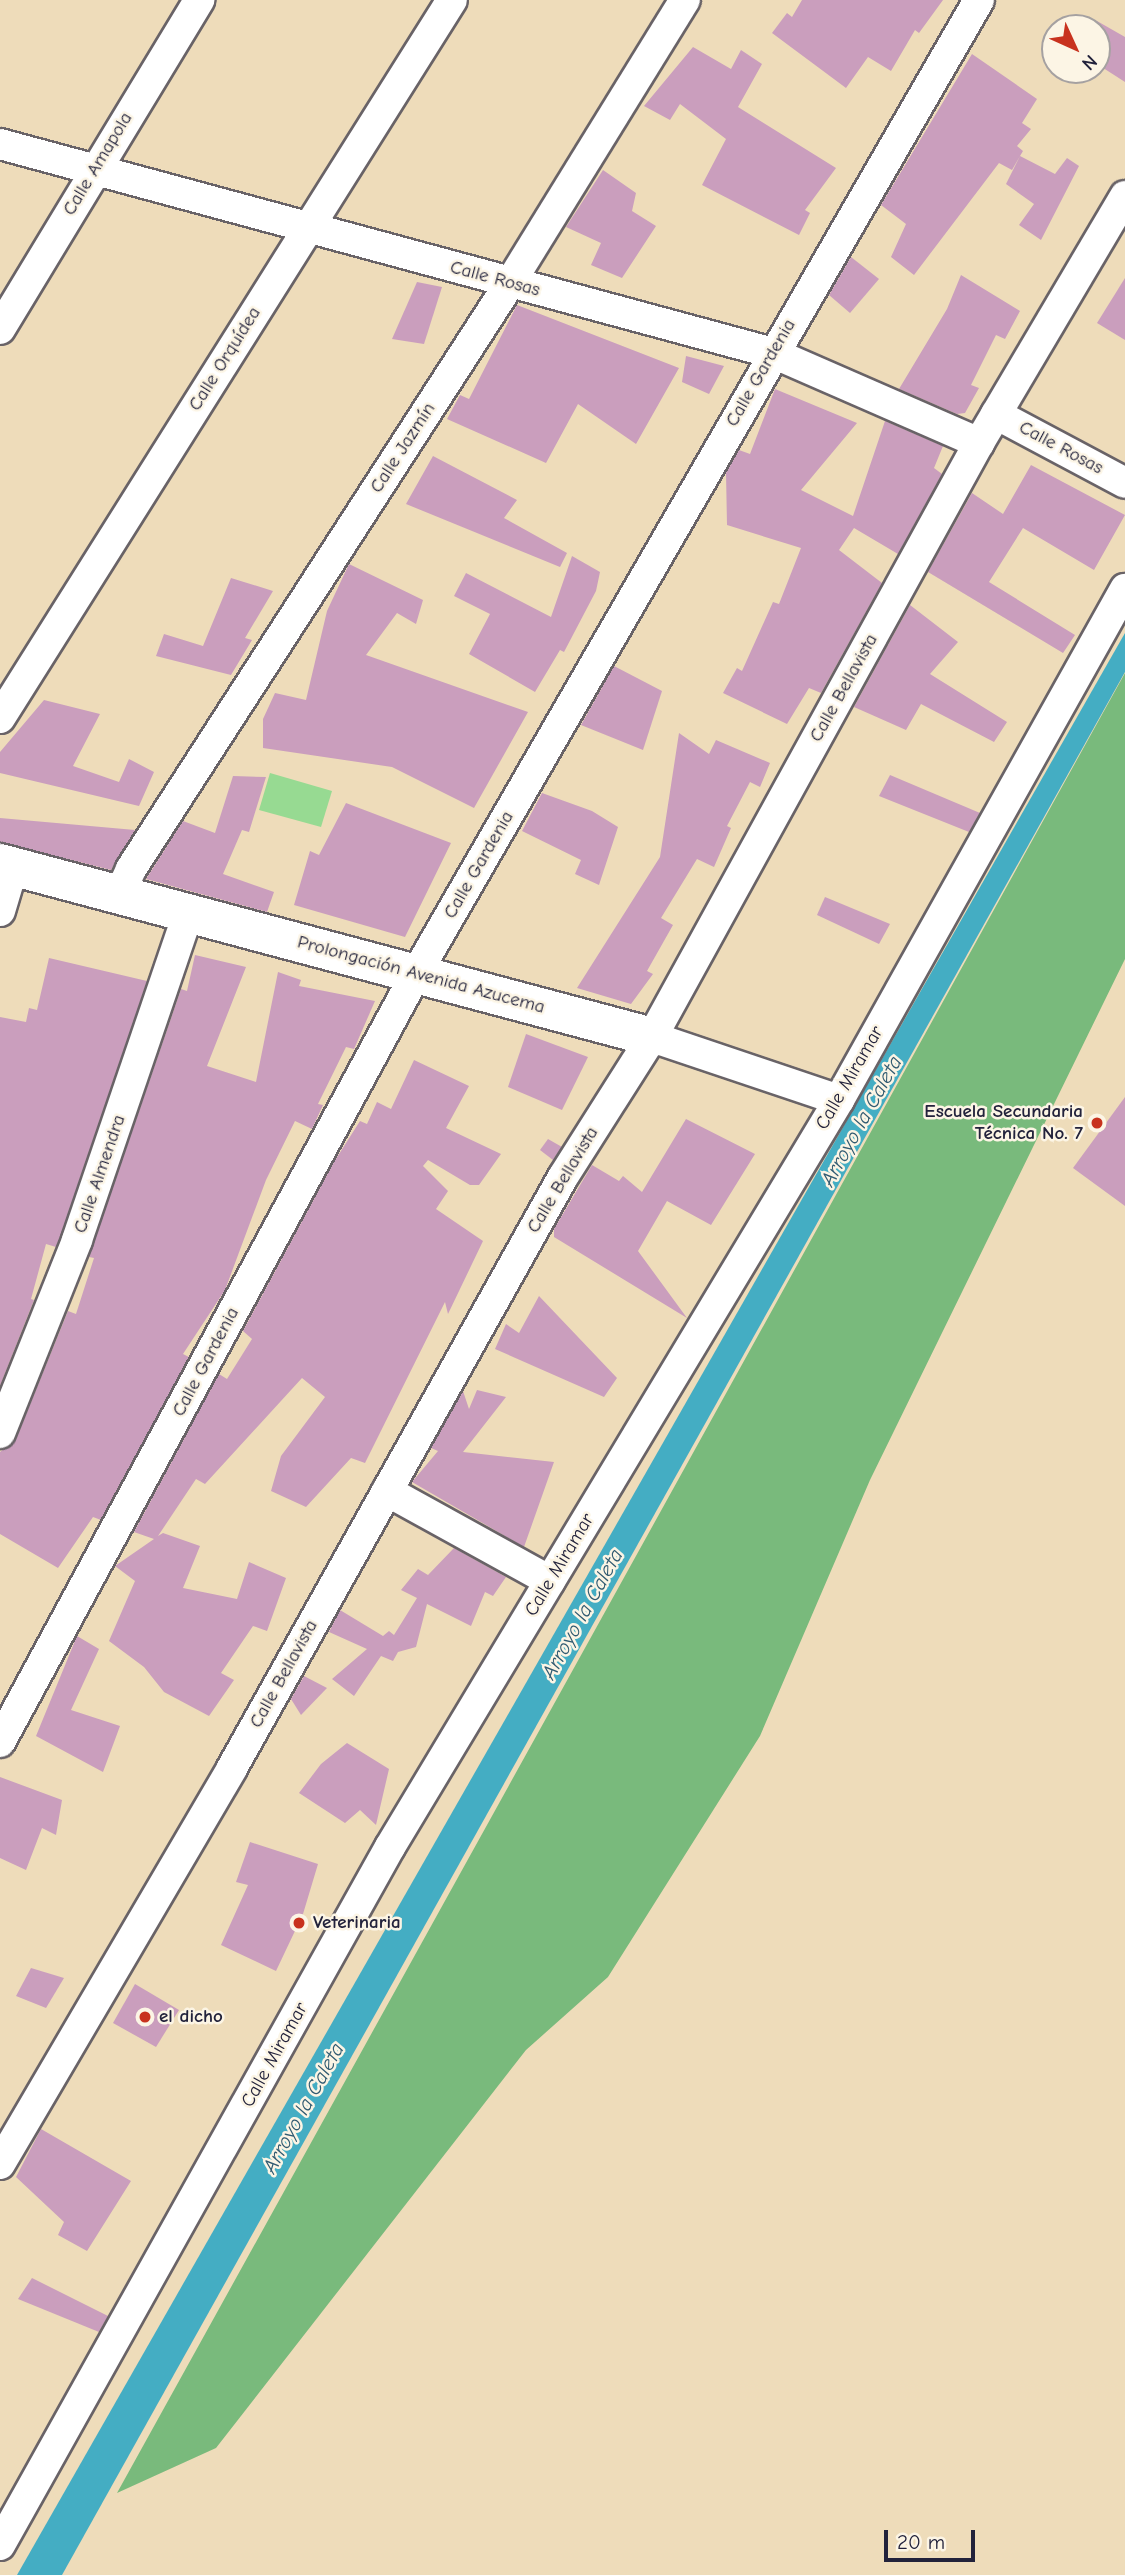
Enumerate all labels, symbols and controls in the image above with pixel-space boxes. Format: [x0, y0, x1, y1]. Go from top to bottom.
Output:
north arrow [1041, 14, 1111, 84]
text: N [1077, 50, 1102, 75]
street label: Calle Amapola [58, 108, 138, 220]
street label: Calle Rosas [448, 256, 542, 302]
street label: Calle Orquídea [184, 303, 266, 415]
street label: Calle Gardenia [721, 315, 801, 431]
street label: Calle Jazmín [365, 399, 441, 497]
street label: Calle Rosas [1015, 416, 1107, 480]
street label: Calle Bellavista [805, 630, 883, 746]
street label: Calle Gardenia [439, 807, 519, 923]
street label: Prolongación Avenida Azucema [295, 931, 547, 1019]
street label: Calle Miramar [811, 1022, 889, 1134]
water label: Arroyo la Caleta [815, 1051, 907, 1191]
place label: Escuela Secundaria Técnica No. 7 [924, 1101, 1083, 1145]
street label: Calle Almendra [69, 1112, 131, 1236]
marker: Escuela Secundaria Técnica No. 7 [1089, 1115, 1105, 1131]
street label: Calle Bellavista [522, 1123, 604, 1237]
street label: Calle Gardenia [168, 1304, 244, 1420]
street label: Calle Miramar [520, 1509, 600, 1621]
water label: Arroyo la Caleta [536, 1544, 628, 1684]
street label: Calle Bellavista [245, 1616, 323, 1732]
place label: Veterinaria [313, 1912, 401, 1934]
marker: Veterinaria [291, 1915, 307, 1931]
street label: Calle Miramar [237, 1999, 313, 2111]
place label: el dicho [159, 2006, 223, 2028]
marker: el dicho [137, 2009, 153, 2025]
water label: Arroyo la Caleta [257, 2038, 349, 2178]
scale bar [887, 2516, 978, 2560]
text: 20 m [897, 2530, 945, 2554]

